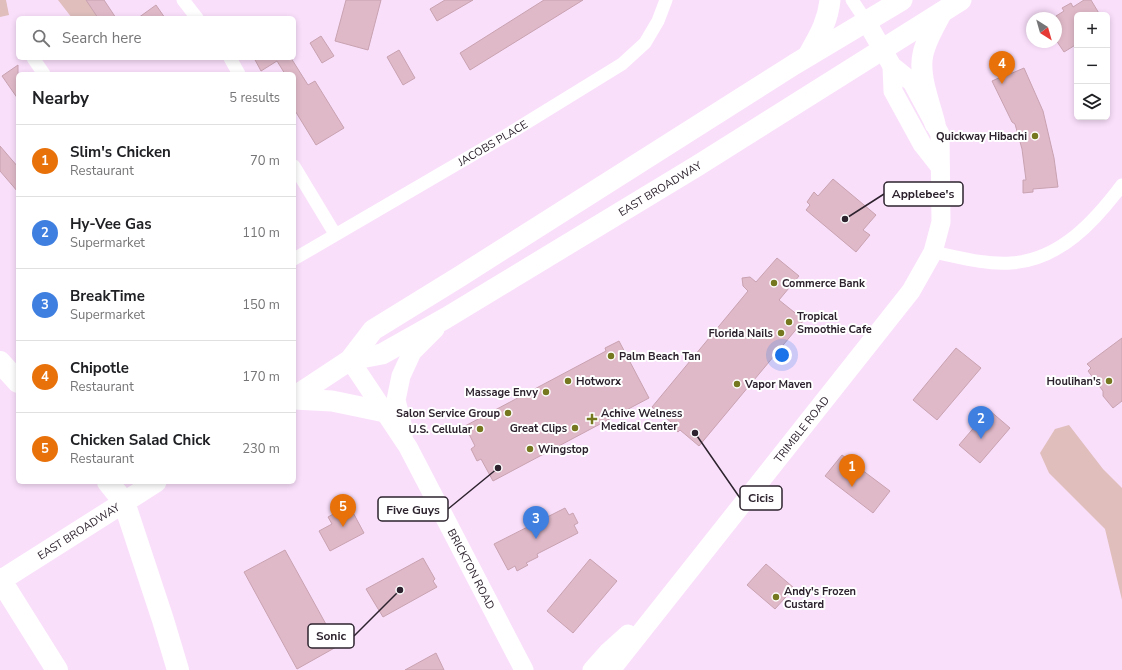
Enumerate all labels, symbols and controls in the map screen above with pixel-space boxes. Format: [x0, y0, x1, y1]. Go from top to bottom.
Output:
north arrow [1026, 12, 1062, 48]
map controls [1074, 12, 1110, 120]
button: + [1074, 12, 1110, 48]
search box [16, 16, 296, 60]
icon: search [30, 27, 52, 49]
text: Search here [62, 28, 142, 48]
button: − [1074, 48, 1110, 84]
pin: 4 [989, 51, 1015, 84]
button: layers [1074, 84, 1110, 120]
text: Nearby [32, 87, 89, 110]
text: 5 results [229, 89, 280, 107]
street label: JACOBS PLACE [454, 117, 531, 170]
place label: Quickway Hibachi [936, 129, 1027, 144]
marker: Quickway Hibachi [1030, 131, 1040, 141]
text: Slim's Chicken [70, 142, 171, 162]
text: 1 [41, 152, 49, 170]
text: 70 m [250, 152, 280, 170]
street label: EAST BROADWAY [616, 158, 705, 220]
text: Restaurant [70, 162, 134, 180]
callout: Applebee's [884, 182, 963, 206]
text: Applebee's [892, 186, 954, 202]
text: Hy-Vee Gas [70, 214, 152, 234]
text: 2 [41, 224, 49, 242]
text: 110 m [242, 224, 280, 242]
text: Supermarket [70, 234, 145, 252]
place label: Commerce Bank [782, 276, 866, 291]
marker: Commerce Bank [769, 278, 779, 288]
text: BreakTime [70, 286, 145, 306]
text: 3 [41, 296, 49, 314]
text: 150 m [242, 296, 280, 314]
text: Supermarket [70, 306, 145, 324]
place label: Tropical Smoothie Cafe [797, 309, 872, 337]
marker: Tropical Smoothie Cafe [784, 317, 794, 327]
place label: Florida Nails [708, 326, 773, 341]
marker: Florida Nails [776, 328, 786, 338]
your location [772, 345, 792, 365]
place label: Palm Beach Tan [619, 349, 701, 364]
marker: Palm Beach Tan [606, 351, 616, 361]
text: Chipotle [70, 358, 129, 378]
text: 4 [41, 368, 49, 386]
text: 170 m [242, 368, 280, 386]
place label: Hotworx [576, 374, 622, 389]
place label: Houlihan's [1047, 374, 1101, 389]
marker: Hotworx [563, 376, 573, 386]
marker: Houlihan's [1104, 376, 1114, 386]
place label: Vapor Maven [744, 377, 812, 392]
text: Restaurant [70, 378, 134, 396]
marker: Vapor Maven [732, 379, 742, 389]
place label: Massage Envy [465, 385, 538, 400]
marker: Massage Envy [541, 387, 551, 397]
street label: TRIMBLE ROAD [771, 393, 833, 466]
place label: Salon Service Group [396, 406, 500, 421]
place label: Achive Welness Medical Center [601, 406, 682, 434]
pin: 2 [968, 406, 994, 439]
marker: Salon Service Group [503, 408, 513, 418]
marker: Achive Welness Medical Center [586, 413, 598, 425]
place label: Great Clips [510, 421, 567, 436]
place label: U.S. Cellular [408, 422, 473, 437]
marker: Great Clips [570, 423, 580, 433]
marker: U.S. Cellular [475, 424, 485, 434]
text: Chicken Salad Chick [70, 430, 210, 450]
text: 5 [41, 440, 49, 458]
text: 230 m [242, 440, 280, 458]
place label: Wingstop [538, 442, 589, 457]
marker: Wingstop [525, 444, 535, 454]
text: Restaurant [70, 450, 134, 468]
pin: 1 [839, 454, 865, 487]
callout: Cicis [740, 486, 782, 510]
text: Cicis [748, 490, 774, 506]
pin: 5 [330, 494, 356, 527]
callout: Five Guys [378, 497, 448, 521]
street label: EAST BROADWAY [35, 500, 123, 563]
text: Five Guys [386, 502, 440, 518]
pin: 3 [523, 506, 549, 539]
street label: BRICKTON ROAD [444, 526, 498, 612]
place label: Andy's Frozen Custard [784, 584, 856, 612]
marker: Andy's Frozen Custard [771, 592, 781, 602]
callout: Sonic [308, 624, 354, 648]
text: Sonic [316, 628, 346, 644]

